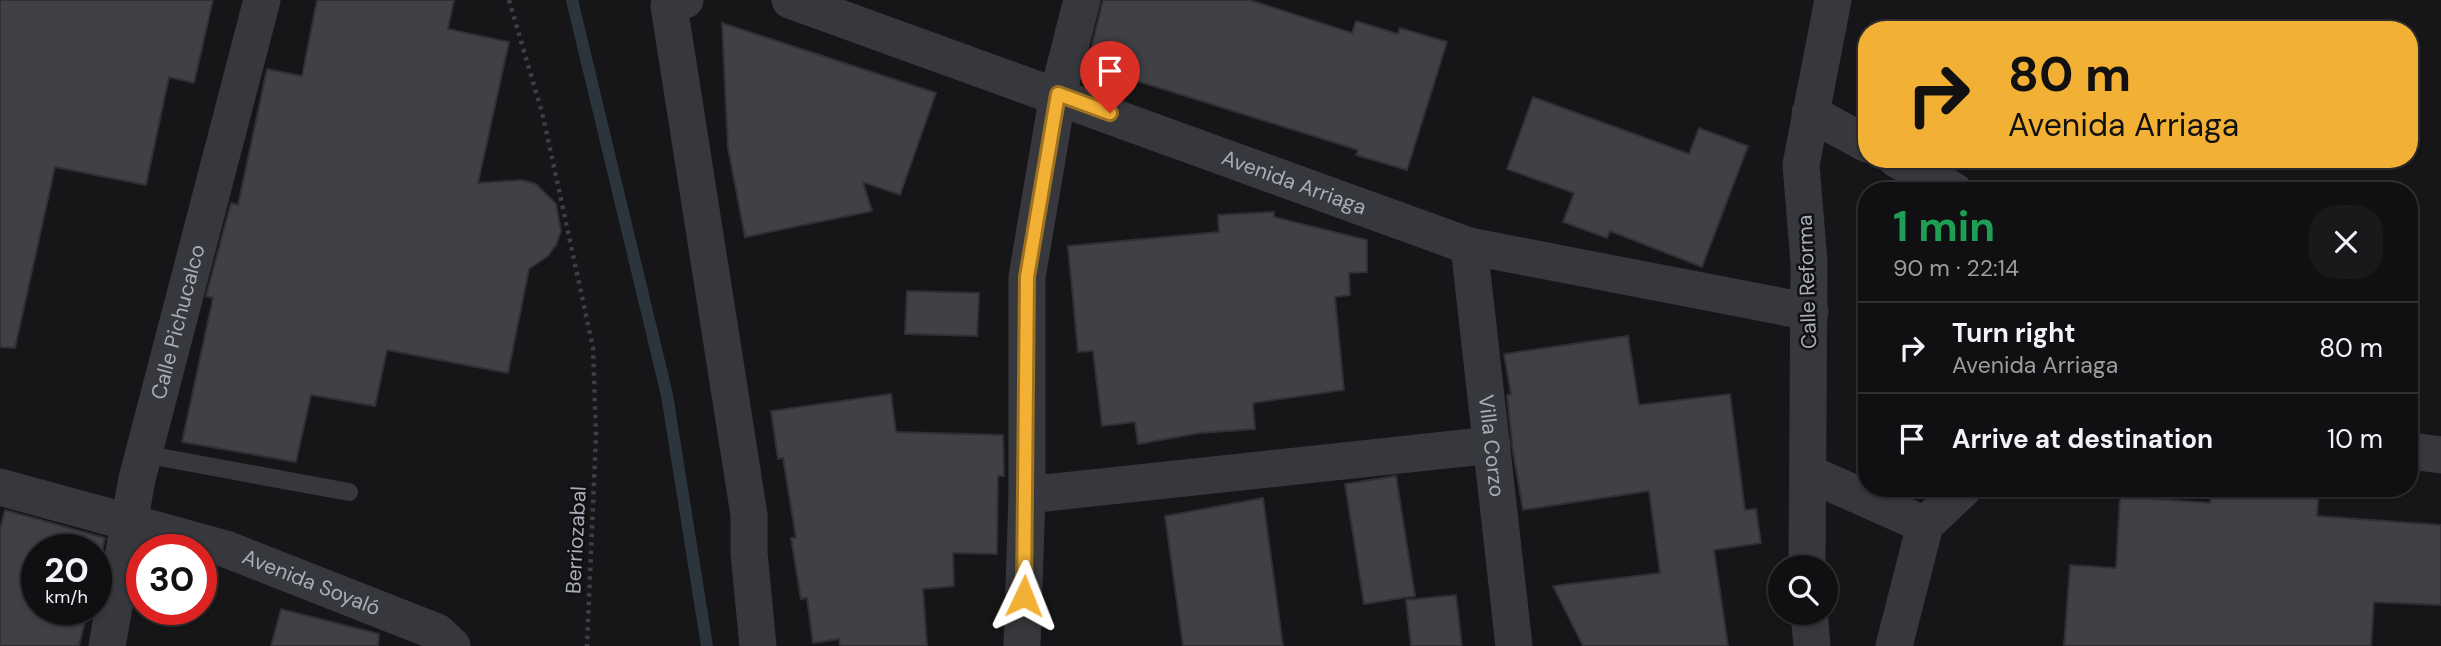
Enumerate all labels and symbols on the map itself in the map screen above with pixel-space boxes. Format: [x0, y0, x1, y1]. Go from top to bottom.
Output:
pin [1080, 41, 1140, 113]
street label: Avenida Arriaga [1218, 144, 1370, 222]
street label: Calle Reforma [1791, 214, 1823, 350]
street label: Calle Pichucalco [144, 241, 212, 403]
street label: Villa Corzo [1472, 393, 1511, 498]
street label: Berriozabal [559, 485, 593, 595]
speed limit sign: 30 [126, 534, 217, 625]
street label: Avenida Soyaló [238, 543, 384, 622]
position arrow [987, 559, 1061, 633]

